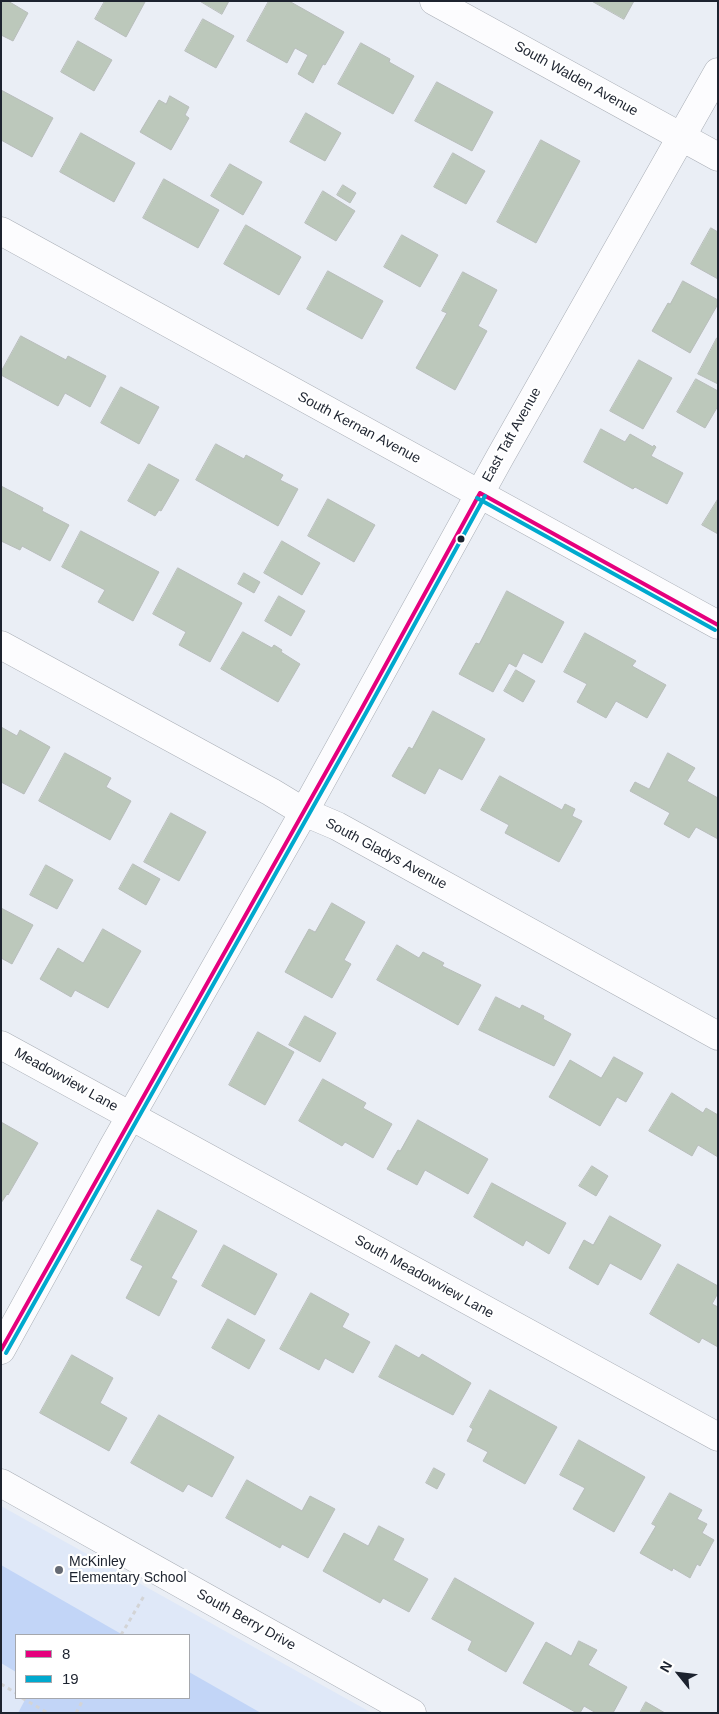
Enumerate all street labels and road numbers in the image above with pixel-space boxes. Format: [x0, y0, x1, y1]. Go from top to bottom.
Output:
street label: South Walden Avenue [511, 38, 641, 120]
street label: East Taft Avenue [479, 385, 545, 485]
street label: South Kernan Avenue [295, 388, 423, 468]
street label: South Gladys Avenue [322, 815, 450, 893]
street label: Meadowview Lane [11, 1045, 121, 1115]
street label: South Meadowview Lane [352, 1232, 496, 1322]
street label: South Berry Drive [194, 1586, 298, 1654]

